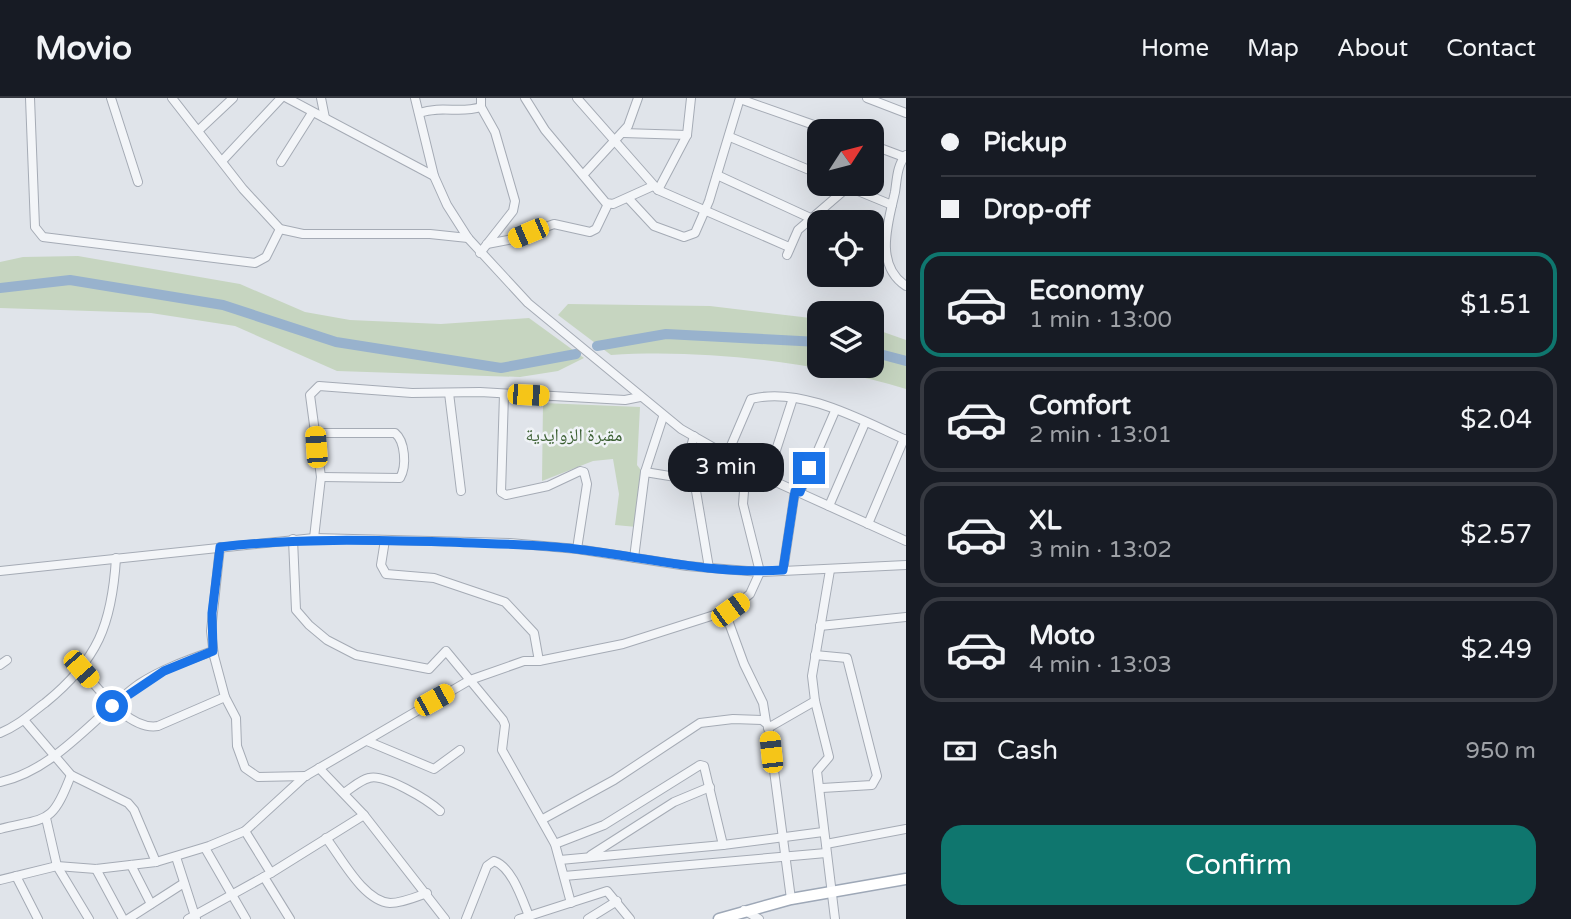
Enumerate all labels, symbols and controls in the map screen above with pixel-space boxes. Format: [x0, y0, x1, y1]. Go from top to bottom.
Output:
text: Movio [35, 29, 132, 68]
text: Home [1141, 34, 1209, 63]
text: Map [1247, 34, 1299, 63]
text: About [1337, 34, 1408, 63]
text: Contact [1446, 34, 1536, 63]
north arrow [807, 119, 884, 196]
map controls [807, 119, 884, 378]
text: Pickup [983, 127, 1067, 158]
text: Drop-off [983, 194, 1090, 225]
button: locate [807, 210, 884, 287]
car [505, 215, 552, 251]
icon: car [945, 273, 1008, 336]
text: Economy [1029, 275, 1144, 306]
text: $1.51 [1460, 289, 1532, 320]
button: layers [807, 301, 884, 378]
text: 1 min · 13:00 [1029, 306, 1172, 334]
car [507, 383, 550, 407]
icon: car [945, 388, 1008, 451]
text: Comfort [1029, 390, 1131, 421]
text: $2.04 [1460, 404, 1532, 435]
text: 2 min · 13:01 [1029, 421, 1172, 449]
park label: مقبرة الزوايدية [526, 424, 622, 446]
car [305, 425, 328, 469]
callout: 3 min [669, 444, 784, 492]
route end [793, 452, 825, 484]
text: 3 min [695, 453, 757, 481]
icon: car [945, 503, 1008, 566]
text: XL [1029, 505, 1061, 536]
text: $2.57 [1460, 519, 1532, 550]
text: 3 min · 13:02 [1029, 536, 1172, 564]
car [707, 589, 754, 631]
icon: car [945, 618, 1008, 681]
text: Moto [1029, 620, 1095, 651]
text: $2.49 [1461, 634, 1532, 665]
car [60, 646, 103, 692]
text: 4 min · 13:03 [1029, 651, 1172, 679]
car [411, 681, 458, 719]
route start [96, 690, 128, 722]
car [759, 730, 784, 774]
icon: cash [941, 732, 979, 770]
text: Cash [997, 735, 1058, 766]
text: 950 m [1466, 737, 1536, 765]
button: Confirm [941, 825, 1536, 905]

